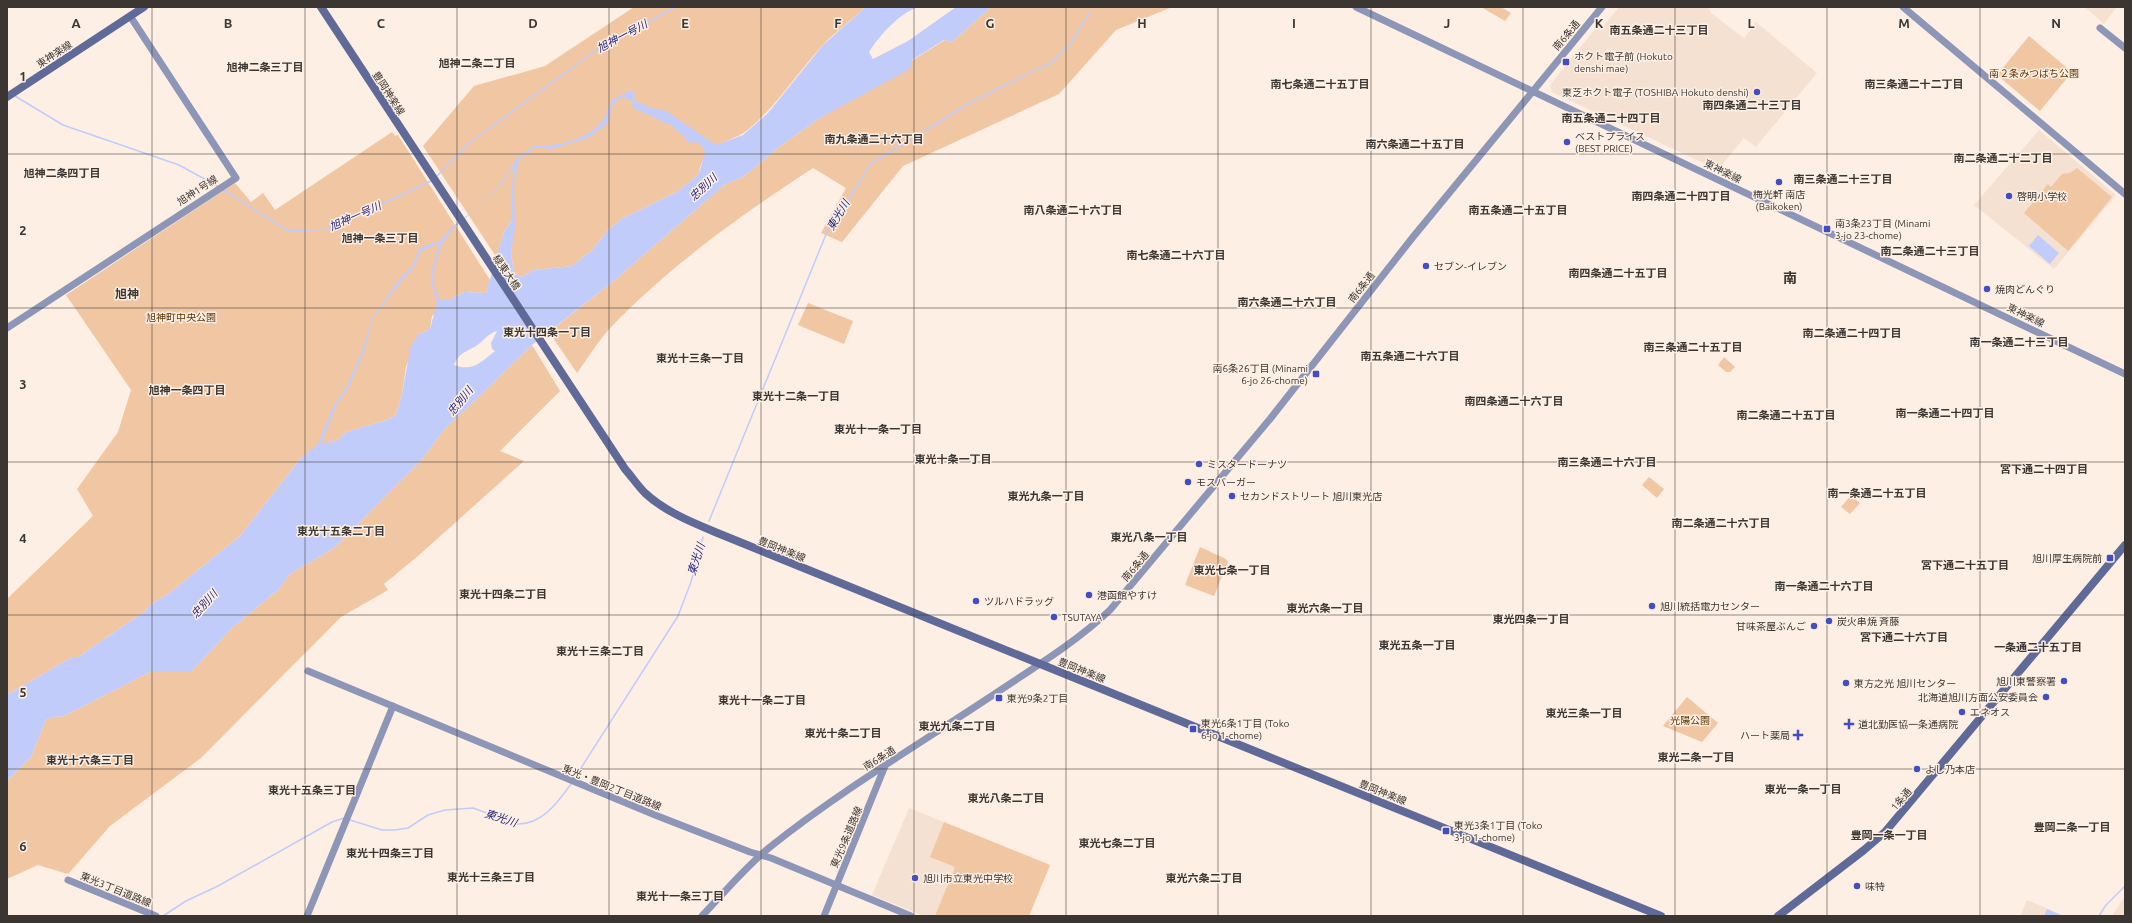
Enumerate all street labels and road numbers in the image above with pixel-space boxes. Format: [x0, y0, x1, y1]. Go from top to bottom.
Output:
street label: 南6条通 [1551, 18, 1582, 53]
street label: 東神楽線 [35, 39, 74, 70]
street label: 豊岡神楽線 [370, 69, 407, 117]
street label: 東神楽線 [1702, 158, 1743, 185]
street label: 旭神1号線 [175, 173, 219, 207]
street label: 緑東大橋 [491, 253, 522, 292]
street label: 南6条通 [1346, 270, 1377, 305]
street label: 東神楽線 [2005, 302, 2046, 329]
street label: 豊岡神楽線 [757, 535, 807, 564]
street label: 南6条通 [1120, 549, 1151, 584]
street label: 豊岡神楽線 [1057, 656, 1107, 685]
street label: 南6条通 [861, 744, 897, 773]
street label: 東光・豊岡2丁目道路線 [561, 763, 663, 812]
street label: 豊岡神楽線 [1358, 778, 1408, 807]
street label: 1条通 [1889, 786, 1914, 813]
street label: 東光9条道路線 [829, 805, 864, 870]
street label: 東光3丁目道路線 [79, 870, 153, 909]

